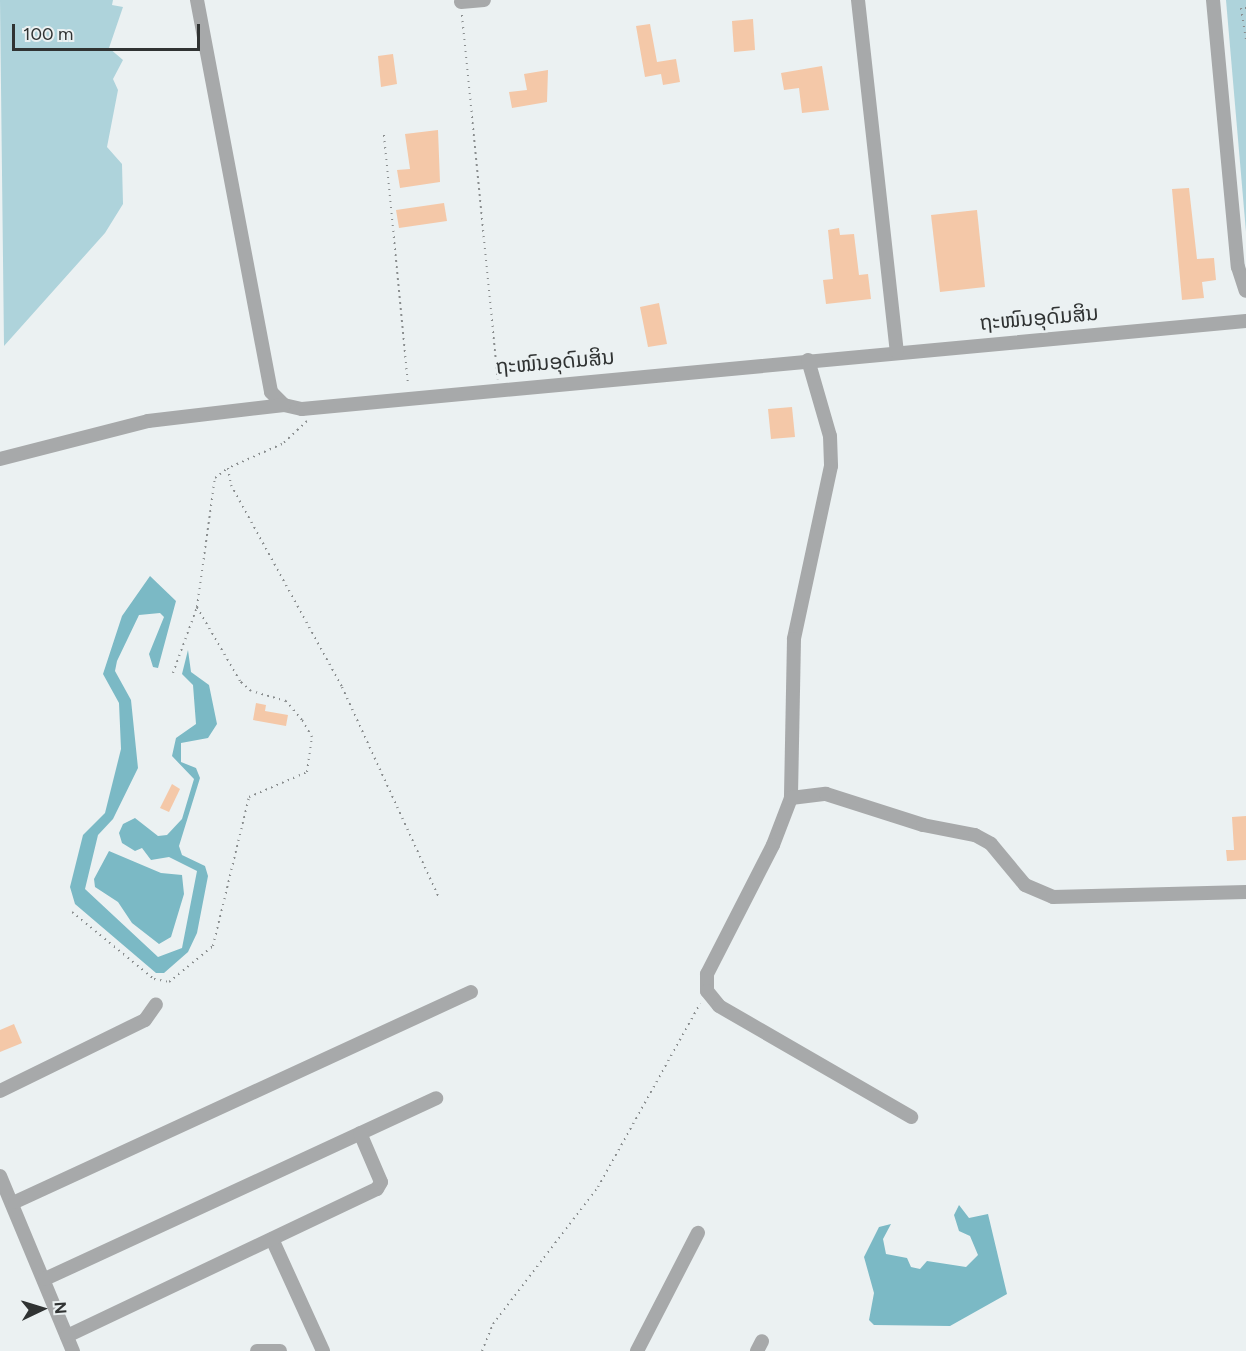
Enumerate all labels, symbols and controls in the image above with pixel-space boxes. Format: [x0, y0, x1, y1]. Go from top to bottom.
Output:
scale bar [15, 12, 202, 50]
text: 100 m [23, 23, 73, 45]
street label: ຖະໜົນອຸດົມສິນ [978, 300, 1100, 336]
street label: ຖະໜົນອຸດົມສິນ [494, 344, 616, 380]
north arrow [12, 1279, 72, 1339]
text: N [51, 1301, 70, 1315]

